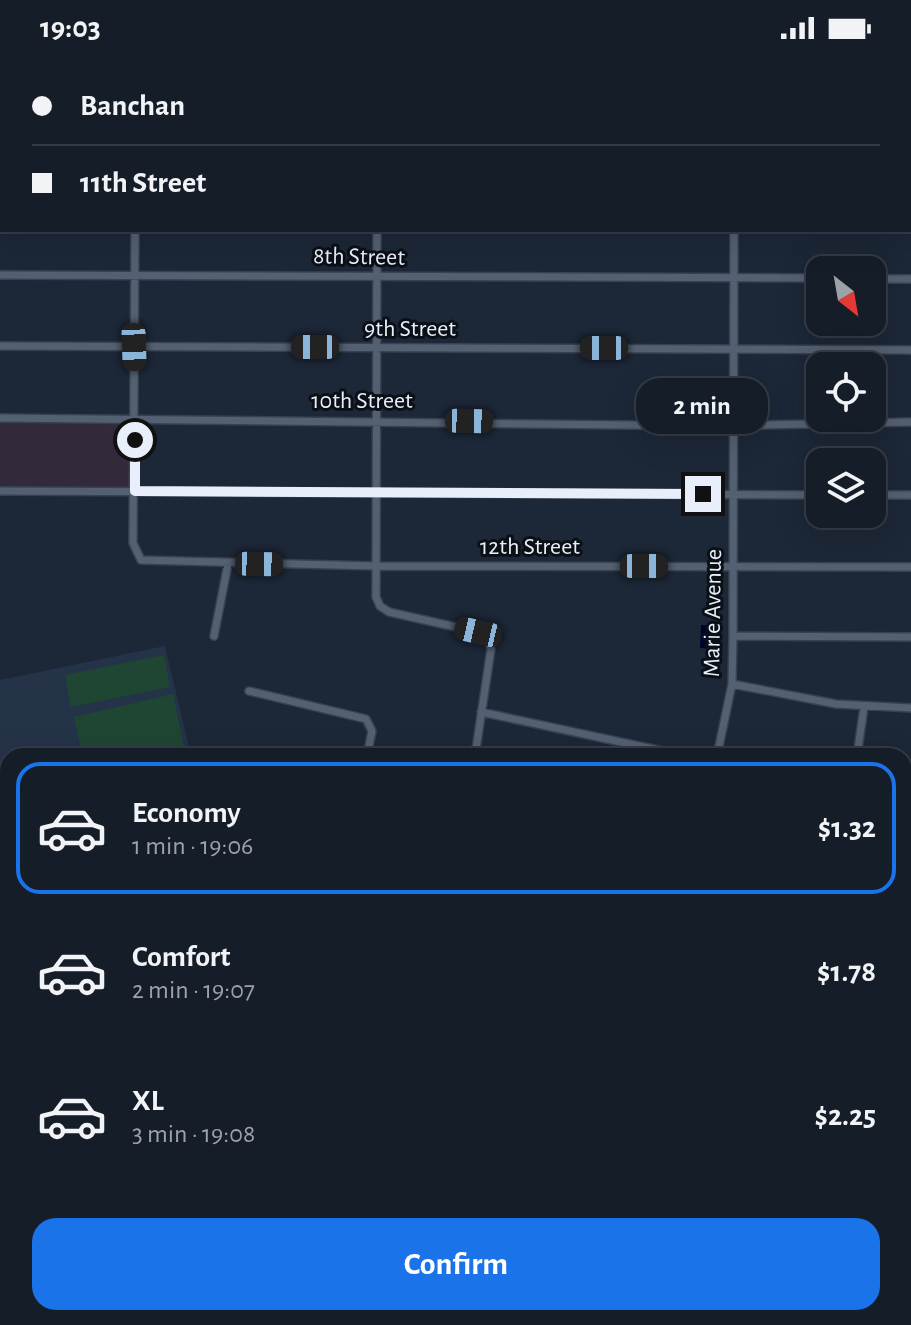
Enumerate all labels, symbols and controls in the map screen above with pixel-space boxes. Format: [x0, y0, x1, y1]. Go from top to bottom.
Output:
text: 19:03 [40, 13, 101, 43]
text: Banchan [80, 91, 185, 121]
text: 11th Street [80, 168, 206, 198]
street label: 8th Street [313, 244, 406, 270]
north arrow [806, 256, 886, 336]
map controls [806, 256, 886, 528]
street label: 9th Street [364, 317, 456, 341]
car [121, 323, 147, 371]
car [291, 335, 339, 359]
car [580, 336, 628, 360]
button: locate [806, 352, 886, 432]
callout: 2 min [637, 378, 769, 434]
street label: 10th Street [311, 389, 413, 413]
text: 2 min [673, 393, 731, 419]
car [445, 409, 493, 433]
route start [117, 422, 153, 458]
button: layers [806, 448, 886, 528]
route end [685, 476, 721, 512]
street label: 12th Street [480, 535, 580, 559]
street label: Marie Avenue [700, 549, 726, 677]
car [235, 552, 283, 576]
car [620, 554, 668, 578]
car [452, 615, 504, 649]
icon: car [36, 792, 108, 864]
text: Economy [132, 798, 241, 828]
text: $1.32 [818, 813, 876, 843]
text: 1 min · 19:06 [132, 833, 253, 859]
icon: car [36, 936, 108, 1008]
text: Comfort [132, 942, 231, 972]
text: $1.78 [817, 957, 876, 987]
text: 2 min · 19:07 [132, 977, 255, 1003]
icon: car [36, 1080, 108, 1152]
text: XL [132, 1086, 164, 1116]
text: $2.25 [814, 1101, 876, 1131]
text: 3 min · 19:08 [132, 1121, 255, 1147]
button: Confirm [32, 1218, 880, 1310]

